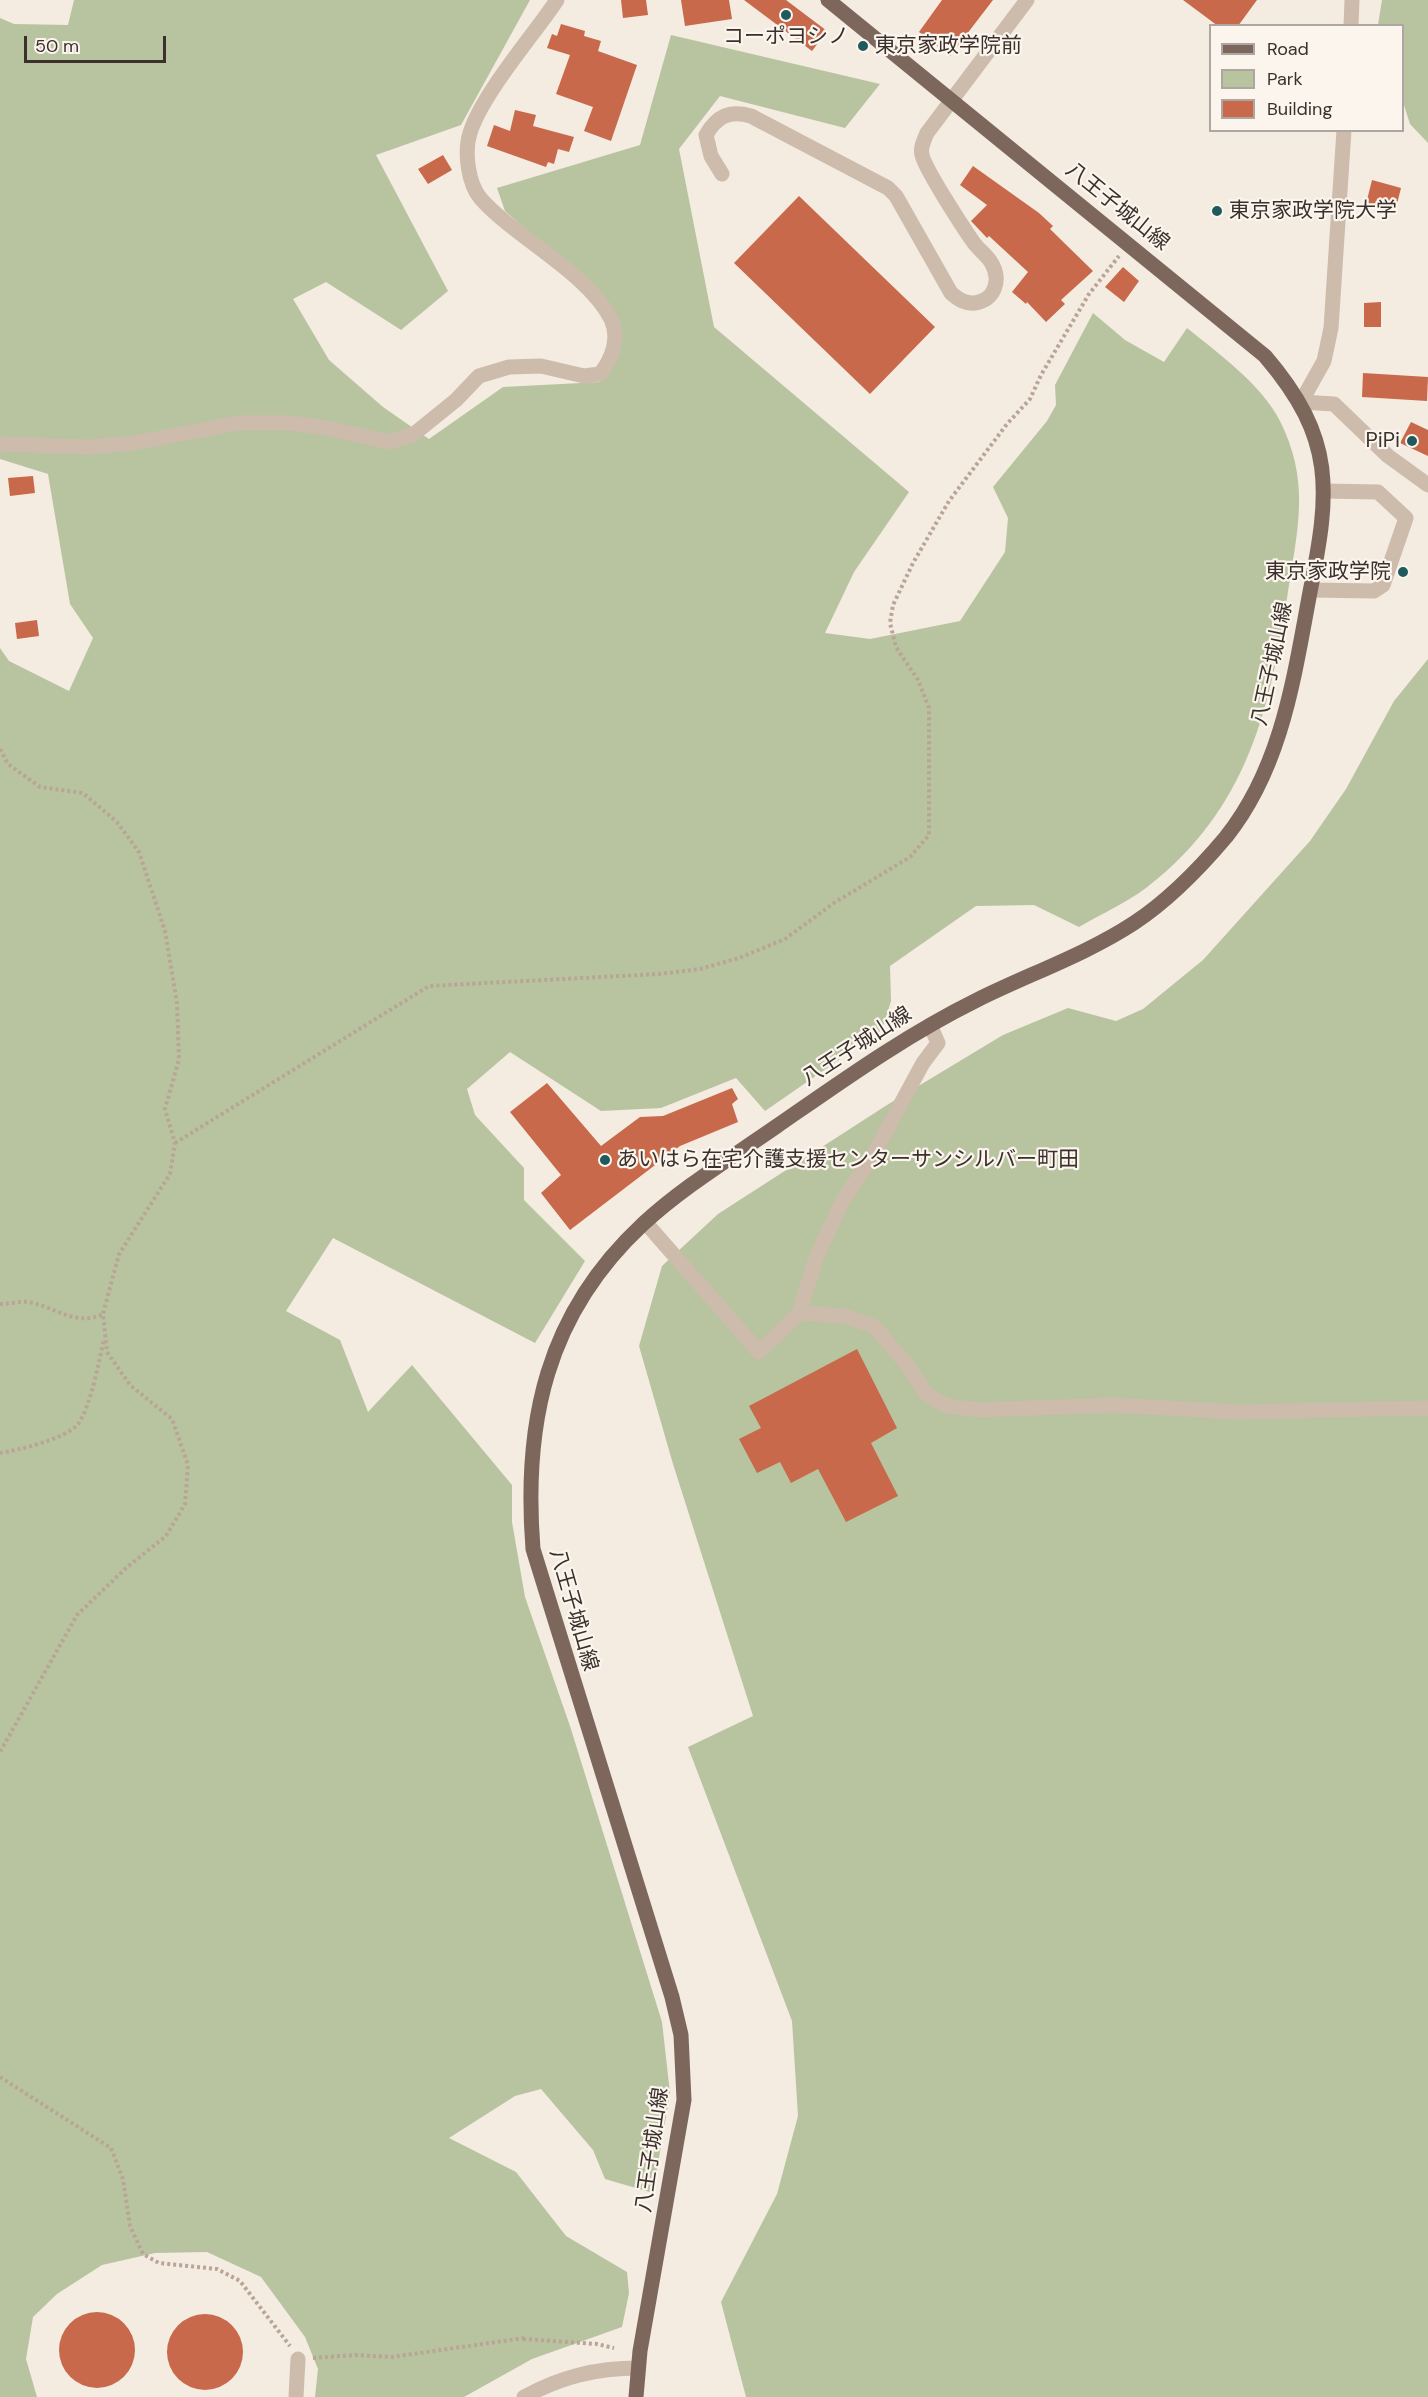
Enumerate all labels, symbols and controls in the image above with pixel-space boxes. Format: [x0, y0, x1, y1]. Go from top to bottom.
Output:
marker: コーポヨシノ [779, 8, 793, 22]
scale bar [27, 24, 170, 62]
place label: コーポヨシノ [723, 24, 849, 50]
legend [1209, 24, 1404, 132]
place label: 東京家政学院前 [875, 33, 1022, 59]
text: 50 m [35, 34, 79, 58]
text: Road [1267, 37, 1309, 61]
marker: 東京家政学院前 [856, 39, 870, 53]
text: Park [1267, 67, 1303, 91]
text: Building [1267, 97, 1332, 121]
street label: 八王子城山線 [1060, 158, 1174, 256]
place label: 東京家政学院大学 [1229, 198, 1397, 224]
marker: 東京家政学院大学 [1210, 204, 1224, 218]
place label: PiPi [1366, 428, 1400, 454]
marker: PiPi [1405, 434, 1419, 448]
place label: 東京家政学院 [1265, 559, 1391, 585]
marker: 東京家政学院 [1396, 565, 1410, 579]
street label: 八王子城山線 [1248, 600, 1298, 728]
street label: 八王子城山線 [797, 1002, 917, 1092]
place label: あいはら在宅介護支援センターサンシルバー町田 [617, 1147, 1079, 1173]
marker: あいはら在宅介護支援センターサンシルバー町田 [598, 1153, 612, 1167]
street label: 八王子城山線 [544, 1546, 602, 1674]
street label: 八王子城山線 [632, 2086, 674, 2214]

